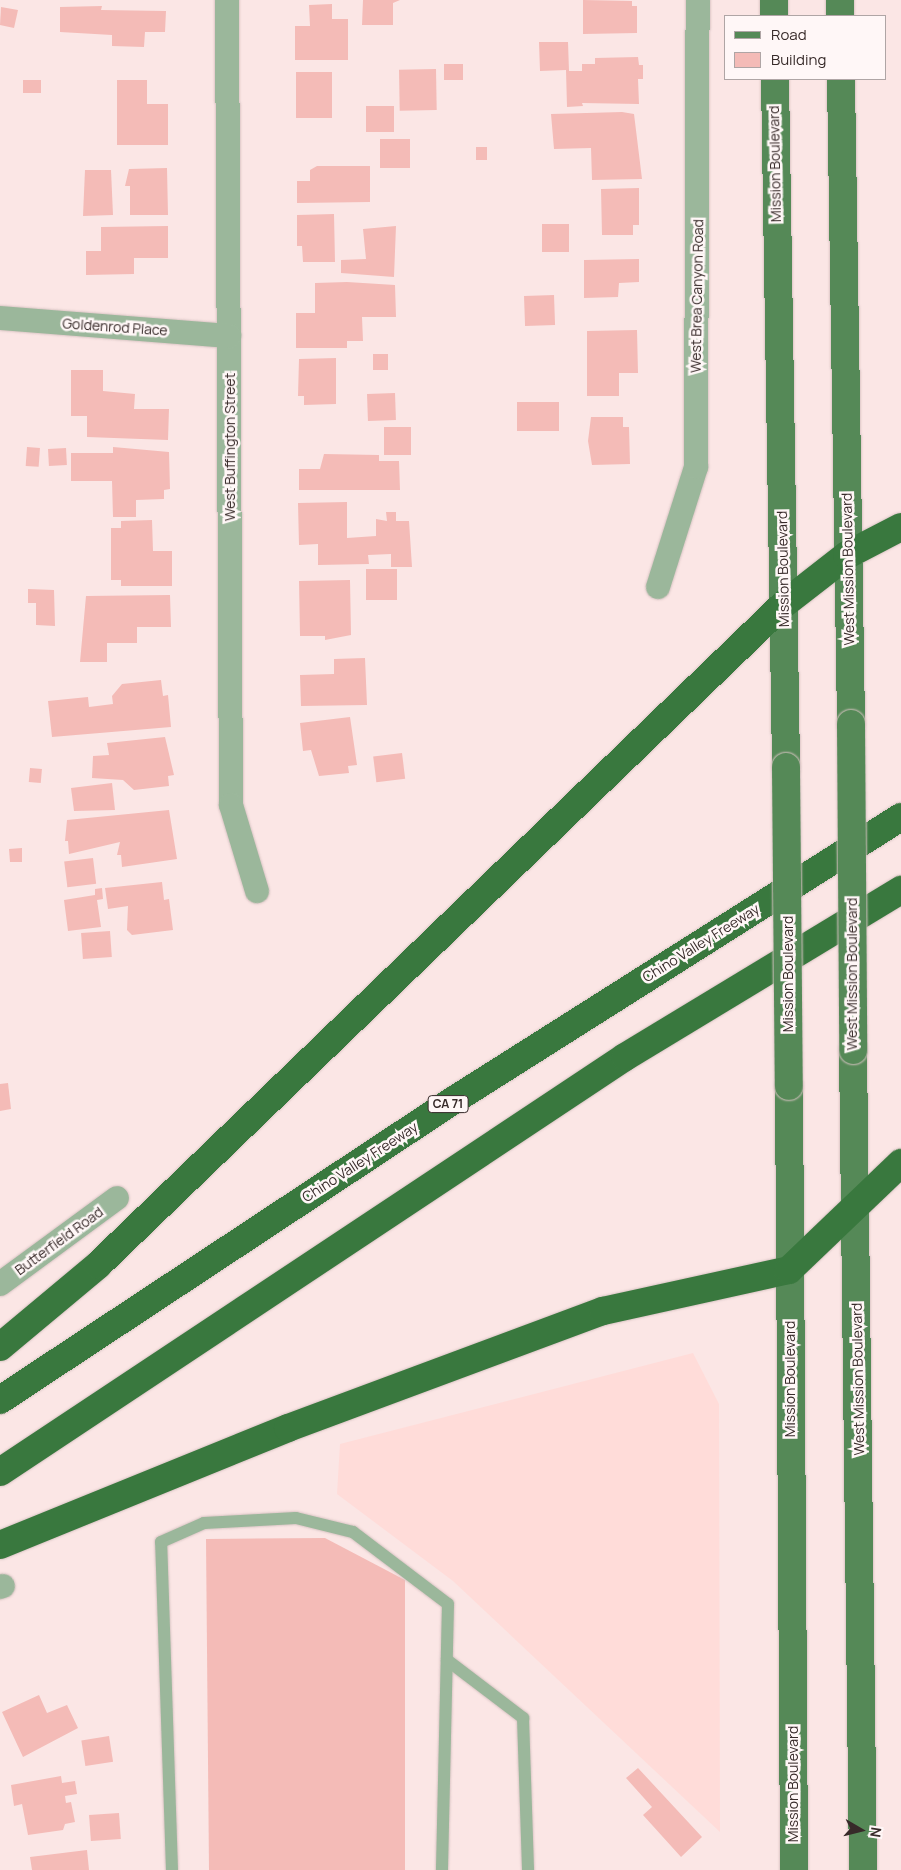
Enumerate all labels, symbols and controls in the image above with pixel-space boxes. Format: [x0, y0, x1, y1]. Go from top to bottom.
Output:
legend [724, 15, 886, 80]
text: Road [771, 24, 807, 45]
text: Building [771, 49, 826, 70]
street label: Mission Boulevard [766, 106, 784, 222]
street label: West Brea Canyon Road [687, 219, 707, 373]
street label: Goldenrod Place [62, 315, 168, 339]
street label: West Buffington Street [222, 373, 238, 521]
street label: West Mission Boulevard [838, 493, 858, 645]
street label: Mission Boulevard [774, 511, 792, 627]
street label: West Mission Boulevard [844, 898, 860, 1050]
street label: Chino Valley Freeway [640, 900, 762, 986]
street label: Mission Boulevard [780, 916, 796, 1032]
road number: CA 71 [427, 1094, 469, 1114]
street label: Chino Valley Freeway [299, 1118, 421, 1206]
street label: Butterfield Road [12, 1203, 106, 1279]
street label: West Mission Boulevard [848, 1303, 868, 1455]
street label: Mission Boulevard [782, 1321, 798, 1437]
street label: Mission Boulevard [785, 1726, 801, 1842]
north arrow [836, 1805, 886, 1855]
text: N [866, 1826, 886, 1838]

